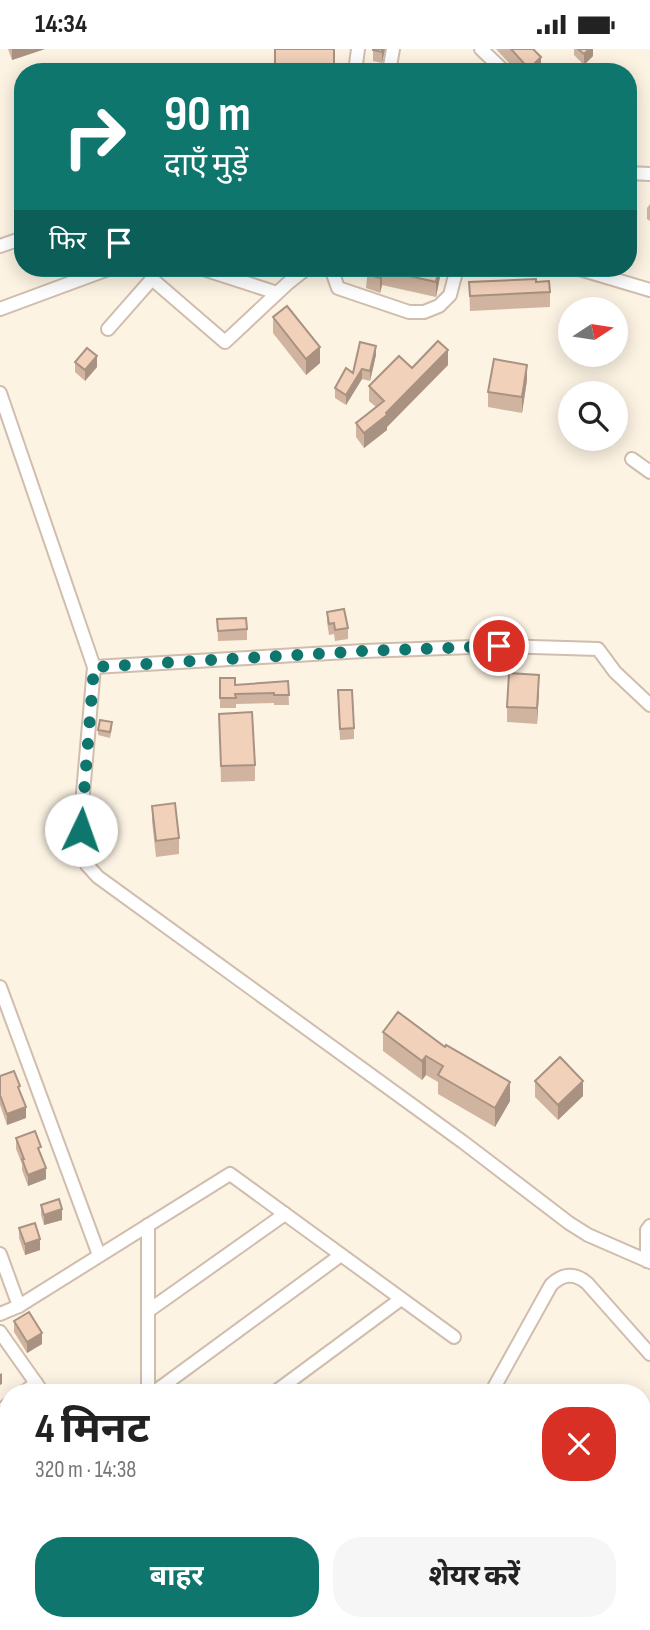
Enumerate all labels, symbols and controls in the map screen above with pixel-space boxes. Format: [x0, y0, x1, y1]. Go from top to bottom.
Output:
text: 14:34 [35, 9, 87, 40]
text: 90 m [164, 86, 251, 145]
icon: right [49, 91, 140, 182]
text: दाएँ मुड़ें [164, 146, 248, 185]
icon: arrive [100, 224, 138, 262]
text: फिर [49, 226, 86, 257]
north arrow [558, 297, 628, 367]
map controls [558, 297, 628, 451]
button: search [558, 381, 628, 451]
pin [469, 616, 529, 676]
icon: arrive [480, 627, 518, 665]
position arrow [44, 793, 118, 867]
text: 4 मिनट [35, 1404, 149, 1455]
button: close [542, 1407, 616, 1481]
text: 320 m · 14:38 [35, 1456, 136, 1484]
button: बाहर [35, 1537, 319, 1617]
button: शेयर करें [333, 1537, 616, 1617]

